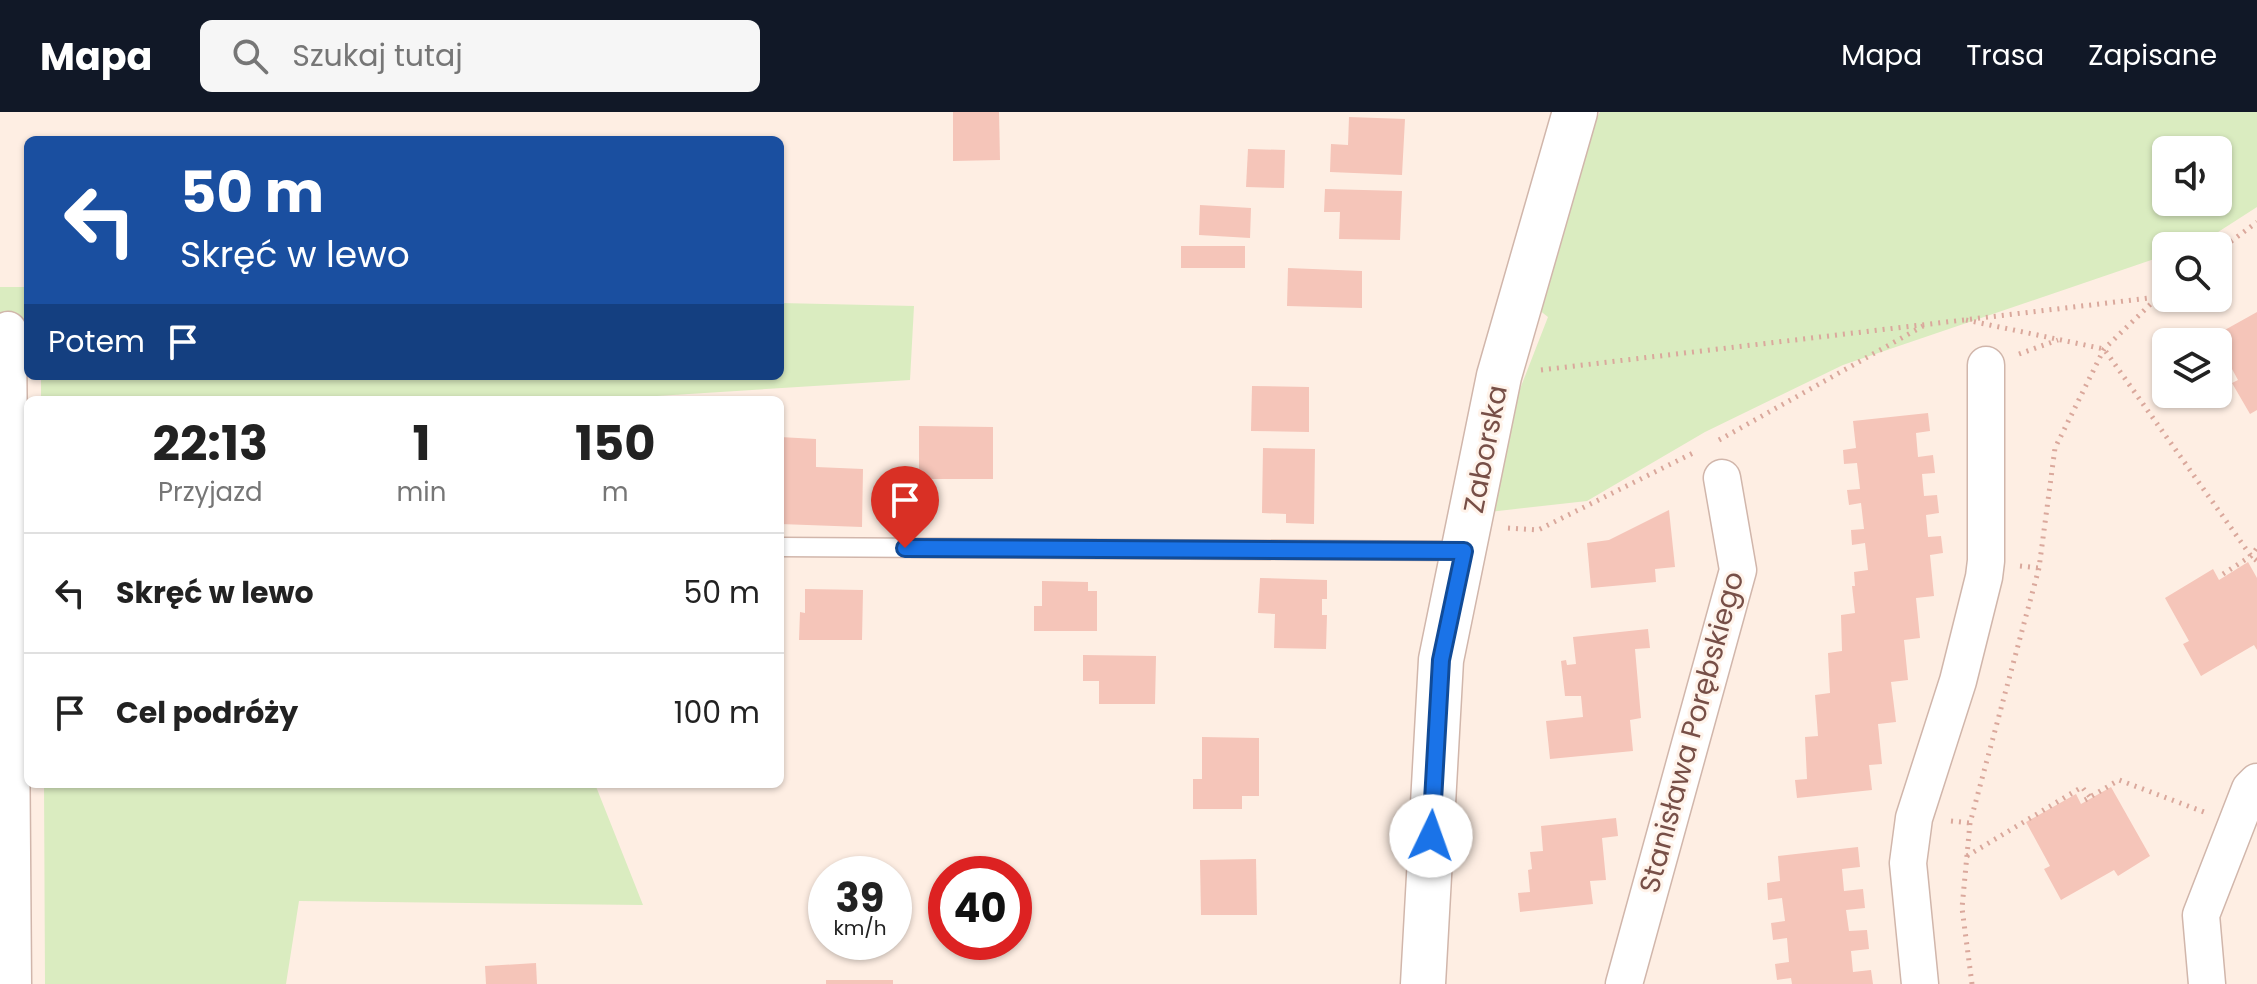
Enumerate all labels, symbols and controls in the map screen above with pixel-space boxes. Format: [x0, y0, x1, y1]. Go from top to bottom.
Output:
search box [200, 20, 760, 92]
text: Mapa [40, 30, 152, 83]
icon: search [228, 34, 272, 78]
text: Szukaj tutaj [292, 34, 463, 77]
text: Mapa [1841, 36, 1922, 75]
text: Trasa [1966, 36, 2044, 75]
text: Zapisane [2088, 36, 2217, 75]
map controls [2152, 136, 2232, 408]
button: sound [2152, 136, 2232, 216]
text: 50 m [180, 153, 324, 232]
icon: left [48, 168, 152, 272]
text: Skręć w lewo [180, 229, 410, 280]
button: search [2152, 232, 2232, 312]
text: Potem [48, 320, 145, 363]
icon: arrive [161, 320, 205, 364]
button: layers [2152, 328, 2232, 408]
street label: Zaborska [1454, 382, 1517, 516]
text: 22:13 [153, 410, 268, 477]
text: 1 [412, 410, 431, 477]
text: 150 [575, 410, 655, 477]
pin [871, 466, 939, 548]
text: Przyjazd [158, 474, 263, 510]
text: min [397, 474, 446, 510]
text: m [602, 474, 629, 510]
icon: arrive [883, 478, 927, 522]
street label: Stanisława Porębskiego [1630, 567, 1753, 897]
icon: left [48, 571, 92, 615]
text: Skręć w lewo [116, 571, 314, 614]
text: 50 m [683, 571, 760, 614]
icon: arrive [48, 691, 92, 735]
text: Cel podróży [116, 691, 298, 734]
text: 100 m [674, 691, 760, 734]
position arrow [1389, 794, 1473, 878]
speed limit sign: 40 [928, 856, 1032, 960]
text: 39 [836, 870, 884, 926]
text: km/h [833, 914, 887, 942]

